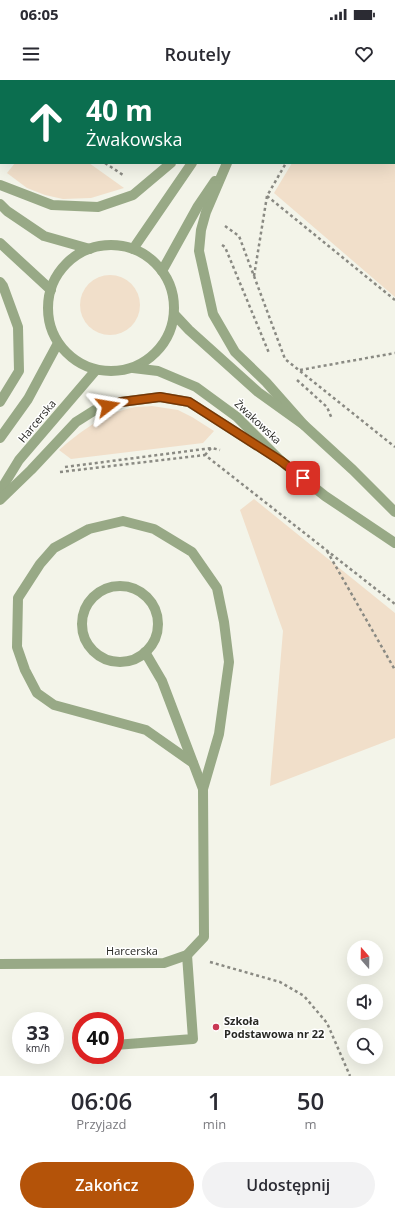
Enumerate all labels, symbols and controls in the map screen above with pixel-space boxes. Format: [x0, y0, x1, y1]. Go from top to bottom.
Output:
text: 06:05 [20, 4, 59, 24]
text: Routely [164, 42, 231, 66]
icon: menu [20, 43, 42, 65]
icon: heart [353, 43, 375, 65]
text: 40 m [86, 91, 153, 129]
icon: ahead [20, 96, 72, 148]
text: Żwakowska [86, 127, 183, 151]
position arrow [87, 385, 129, 427]
street label: Harcerska [14, 396, 59, 445]
street label: Żwakowska [232, 396, 285, 447]
pin [286, 461, 320, 495]
icon: arrive [292, 467, 314, 489]
north arrow [347, 940, 383, 976]
map controls [347, 940, 383, 1064]
street label: Harcerska [106, 943, 158, 958]
button: sound [347, 984, 383, 1020]
speed limit sign: 40 [72, 1012, 124, 1064]
place label: Szkoła Podstawowa nr 22 [224, 1013, 324, 1041]
text: 33 [27, 1019, 49, 1046]
marker: Szkoła Podstawowa nr 22 [211, 1022, 221, 1032]
button: search [347, 1028, 383, 1064]
text: km/h [26, 1041, 50, 1055]
text: 06:06 [71, 1084, 132, 1117]
text: 1 [208, 1084, 221, 1117]
text: 50 [297, 1084, 324, 1117]
text: Przyjazd [76, 1115, 127, 1133]
text: min [203, 1115, 226, 1133]
text: m [305, 1115, 317, 1133]
button: Zakończ [20, 1162, 194, 1208]
button: Udostępnij [202, 1162, 375, 1208]

